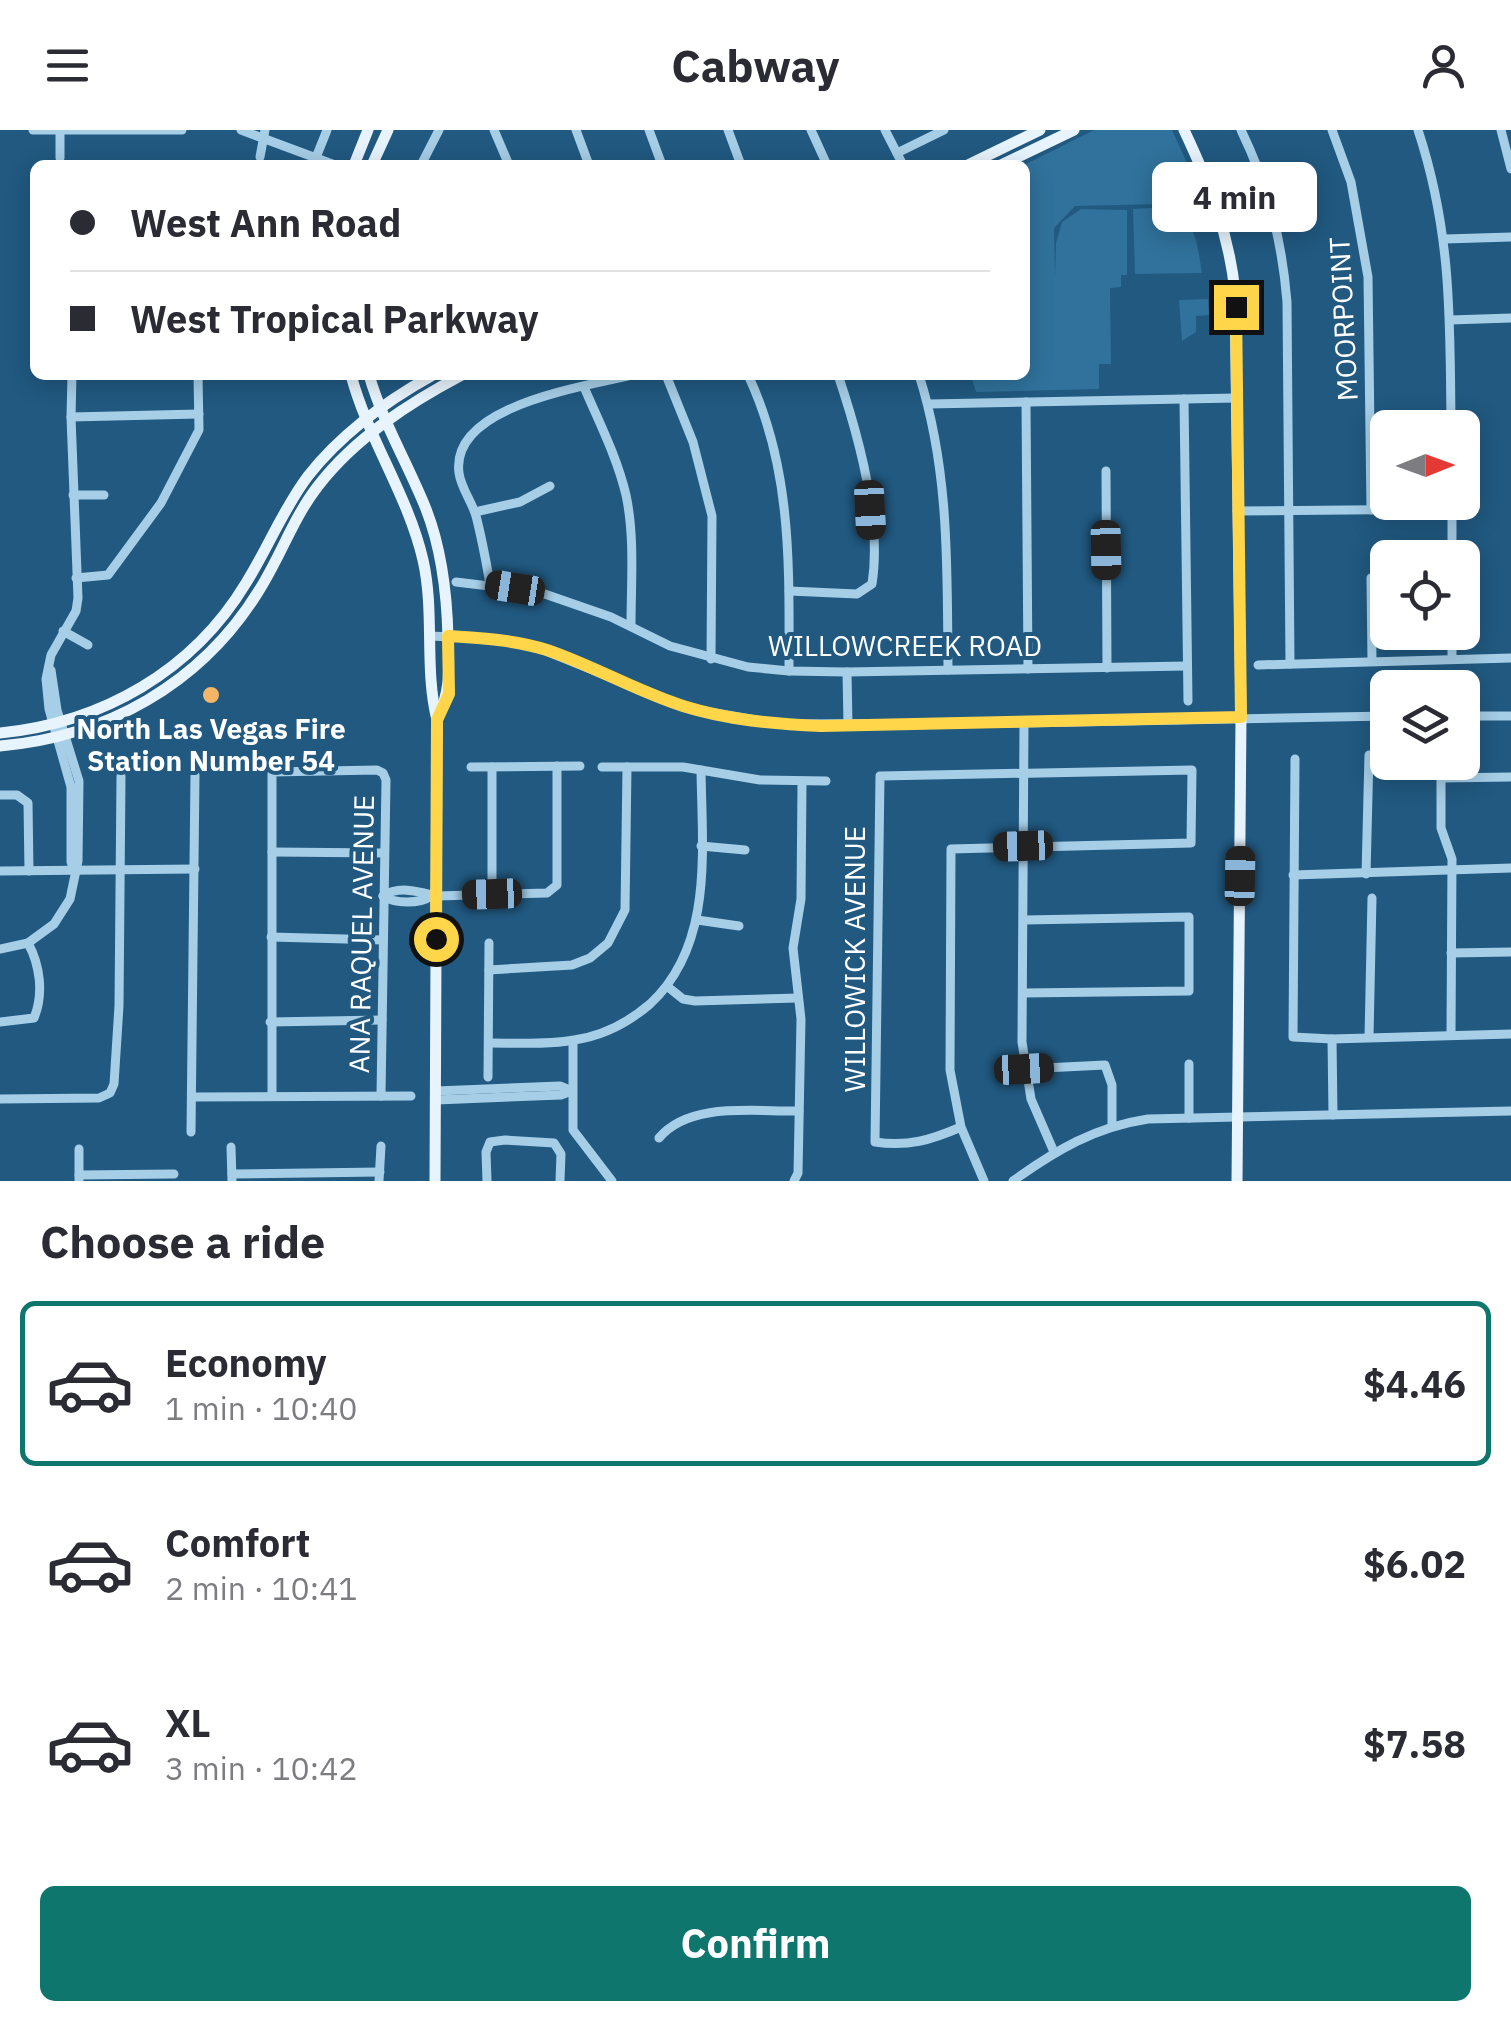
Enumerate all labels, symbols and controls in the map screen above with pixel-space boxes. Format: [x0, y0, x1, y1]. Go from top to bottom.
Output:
text: Cabway [671, 36, 840, 94]
icon: menu [40, 38, 95, 93]
icon: person [1416, 38, 1471, 93]
callout: 4 min [1154, 162, 1318, 232]
text: 4 min [1193, 176, 1276, 218]
text: West Ann Road [130, 198, 401, 247]
street label: MOORPOINT [1320, 236, 1366, 402]
route end [1214, 285, 1259, 330]
text: West Tropical Parkway [130, 294, 539, 343]
north arrow [1370, 410, 1480, 520]
map controls [1370, 410, 1480, 780]
car [853, 479, 887, 541]
car [1090, 520, 1122, 580]
button: locate [1370, 540, 1480, 650]
car [483, 568, 547, 608]
street label: WILLOWCREEK ROAD [768, 627, 1042, 664]
button: layers [1370, 670, 1480, 780]
marker: North Las Vegas Fire Station Number 54 [200, 684, 222, 706]
place label: North Las Vegas Fire Station Number 54 [76, 710, 346, 779]
street label: ANA RAQUEL AVENUE [340, 794, 382, 1074]
street label: WILLOWICK AVENUE [836, 826, 873, 1092]
car [992, 830, 1054, 862]
car [1224, 846, 1256, 906]
car [461, 878, 523, 910]
route start [414, 917, 459, 962]
car [993, 1052, 1055, 1086]
text: Choose a ride [40, 1212, 325, 1270]
text: Economy [165, 1338, 327, 1387]
icon: car [45, 1339, 135, 1429]
text: $4.46 [1363, 1359, 1466, 1408]
text: 1 min · 10:40 [165, 1387, 358, 1429]
text: Comfort [165, 1518, 310, 1567]
icon: car [45, 1519, 135, 1609]
text: $6.02 [1363, 1539, 1466, 1588]
text: 2 min · 10:41 [165, 1567, 358, 1609]
text: XL [165, 1698, 211, 1747]
icon: car [45, 1699, 135, 1789]
text: $7.58 [1363, 1719, 1466, 1768]
text: 3 min · 10:42 [165, 1747, 358, 1789]
button: Confirm [40, 1886, 1471, 2001]

